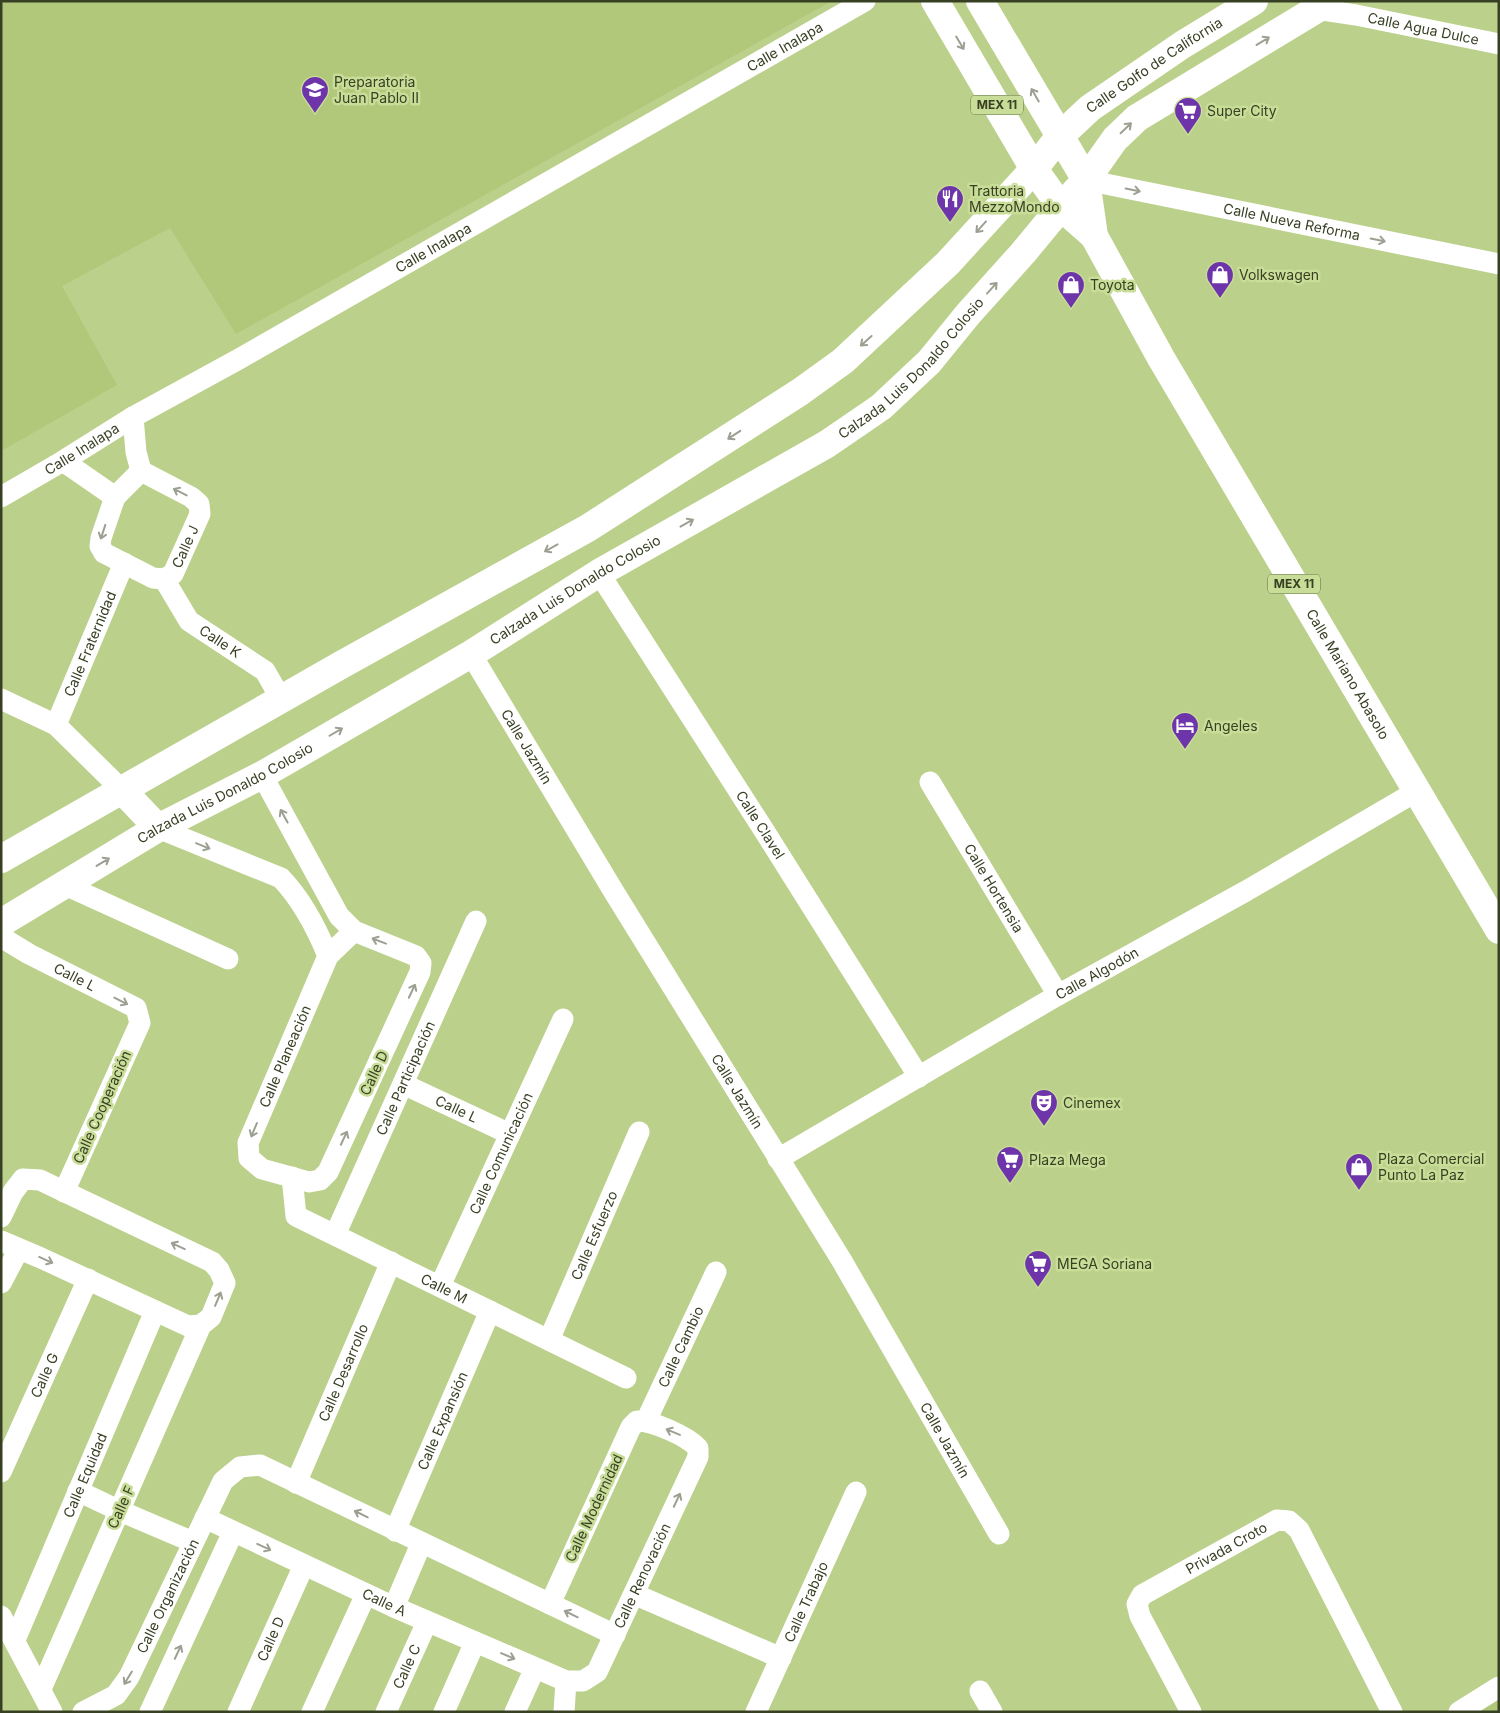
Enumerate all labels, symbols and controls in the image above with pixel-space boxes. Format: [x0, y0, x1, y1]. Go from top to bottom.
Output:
street label: Calle Agua Dulce [1366, 9, 1480, 48]
street label: Calle Golfo de California [1082, 13, 1225, 116]
street label: Calle Inalapa [744, 18, 826, 75]
one-way arrow [956, 36, 966, 50]
one-way arrow [1256, 36, 1270, 46]
place label: Preparatoria Juan Pablo II [334, 73, 419, 106]
school or university icon: Preparatoria Juan Pablo II [300, 75, 330, 114]
one-way arrow [1029, 89, 1039, 103]
road number: MEX 11 [971, 96, 1023, 114]
supermarket icon: Super City [1173, 96, 1203, 135]
place label: Super City [1207, 102, 1277, 119]
one-way arrow [1120, 122, 1132, 134]
place label: Trattoria MezzoMondo [969, 182, 1060, 215]
restaurant icon: Trattoria MezzoMondo [935, 184, 965, 223]
one-way arrow [1125, 185, 1141, 195]
street label: Calle Nueva Reforma [1222, 199, 1362, 244]
street label: Calle Inalapa [392, 219, 474, 276]
one-way arrow [975, 220, 987, 233]
one-way arrow [1370, 235, 1386, 245]
shop icon: Volkswagen [1205, 260, 1235, 299]
place label: Volkswagen [1239, 266, 1319, 283]
shop icon: Toyota [1056, 270, 1086, 309]
place label: Toyota [1090, 276, 1135, 293]
one-way arrow [986, 281, 998, 294]
street label: Calzada Luis Donaldo Colosio [835, 294, 987, 442]
one-way arrow [860, 335, 873, 347]
street label: Calle Inalapa [41, 419, 122, 478]
one-way arrow [727, 430, 741, 440]
one-way arrow [173, 487, 188, 496]
one-way arrow [679, 518, 693, 528]
street label: Calle J [168, 522, 202, 570]
one-way arrow [98, 524, 107, 540]
street label: Calzada Luis Donaldo Colosio [486, 531, 663, 648]
one-way arrow [545, 544, 559, 554]
road number: MEX 11 [1268, 574, 1320, 594]
street label: Calle Fraternidad [60, 588, 119, 699]
street label: Calle Mariano Abasolo [1303, 606, 1393, 742]
street label: Calle K [196, 621, 245, 661]
street label: Calle Jazmín [498, 706, 556, 787]
hotel icon: Angeles [1170, 711, 1200, 750]
place label: Angeles [1204, 717, 1258, 734]
one-way arrow [329, 726, 343, 736]
street label: Calzada Luis Donaldo Colosio [134, 739, 316, 847]
street label: Calle Clavel [733, 787, 789, 862]
one-way arrow [279, 808, 289, 823]
street label: Calle Hortensia [961, 840, 1028, 936]
one-way arrow [195, 842, 210, 851]
one-way arrow [95, 856, 109, 866]
one-way arrow [372, 936, 387, 946]
street label: Calle Algodón [1052, 943, 1141, 1003]
street label: Calle L [51, 959, 99, 994]
one-way arrow [408, 984, 417, 999]
one-way arrow [114, 996, 129, 1006]
street label: Calle Planeación [255, 1002, 314, 1110]
street label: Calle Participación [372, 1018, 438, 1138]
street label: Calle Cooperación [69, 1048, 134, 1166]
street label: Calle D [356, 1048, 391, 1098]
street label: Calle Jazmín [708, 1051, 767, 1132]
theatre icon: Cinemex [1029, 1088, 1059, 1127]
street label: Calle Comunicación [465, 1090, 536, 1217]
street label: Calle L [433, 1091, 481, 1126]
place label: Cinemex [1063, 1094, 1121, 1111]
one-way arrow [248, 1122, 258, 1137]
one-way arrow [340, 1131, 349, 1146]
supermarket icon: Plaza Mega [995, 1145, 1025, 1184]
place label: Plaza Comercial Punto La Paz [1378, 1150, 1484, 1183]
place label: Plaza Mega [1029, 1151, 1106, 1168]
shop icon: Plaza Comercial Punto La Paz [1344, 1152, 1374, 1191]
street label: Calle Esfuerzo [567, 1188, 621, 1282]
one-way arrow [171, 1240, 186, 1250]
supermarket icon: MEGA Soriana [1023, 1249, 1053, 1288]
place label: MEGA Soriana [1057, 1255, 1152, 1272]
one-way arrow [38, 1256, 53, 1265]
street label: Calle M [418, 1270, 470, 1307]
one-way arrow [214, 1292, 224, 1307]
street label: Calle Cambio [654, 1303, 707, 1390]
street label: Calle Desarrollo [314, 1321, 371, 1424]
street label: Calle G [27, 1350, 62, 1400]
street label: Calle Expansión [413, 1369, 471, 1472]
street label: Calle Jazmín [917, 1399, 974, 1481]
one-way arrow [666, 1427, 681, 1437]
street label: Calle Equidad [59, 1430, 110, 1520]
street label: Calle Modernidad [561, 1451, 626, 1564]
street label: Calle F [104, 1483, 138, 1531]
one-way arrow [673, 1493, 683, 1508]
one-way arrow [354, 1509, 369, 1518]
street label: Privada Croto [1183, 1518, 1270, 1577]
street label: Calle Renovación [610, 1520, 674, 1631]
street label: Calle Organización [133, 1536, 202, 1656]
one-way arrow [256, 1543, 271, 1552]
street label: Calle Trabajo [780, 1559, 831, 1645]
street label: Calle A [360, 1584, 409, 1619]
one-way arrow [564, 1608, 579, 1618]
street label: Calle D [253, 1614, 288, 1664]
street label: Calle C [389, 1641, 424, 1691]
one-way arrow [174, 1645, 184, 1660]
one-way arrow [500, 1652, 515, 1662]
one-way arrow [122, 1671, 132, 1685]

